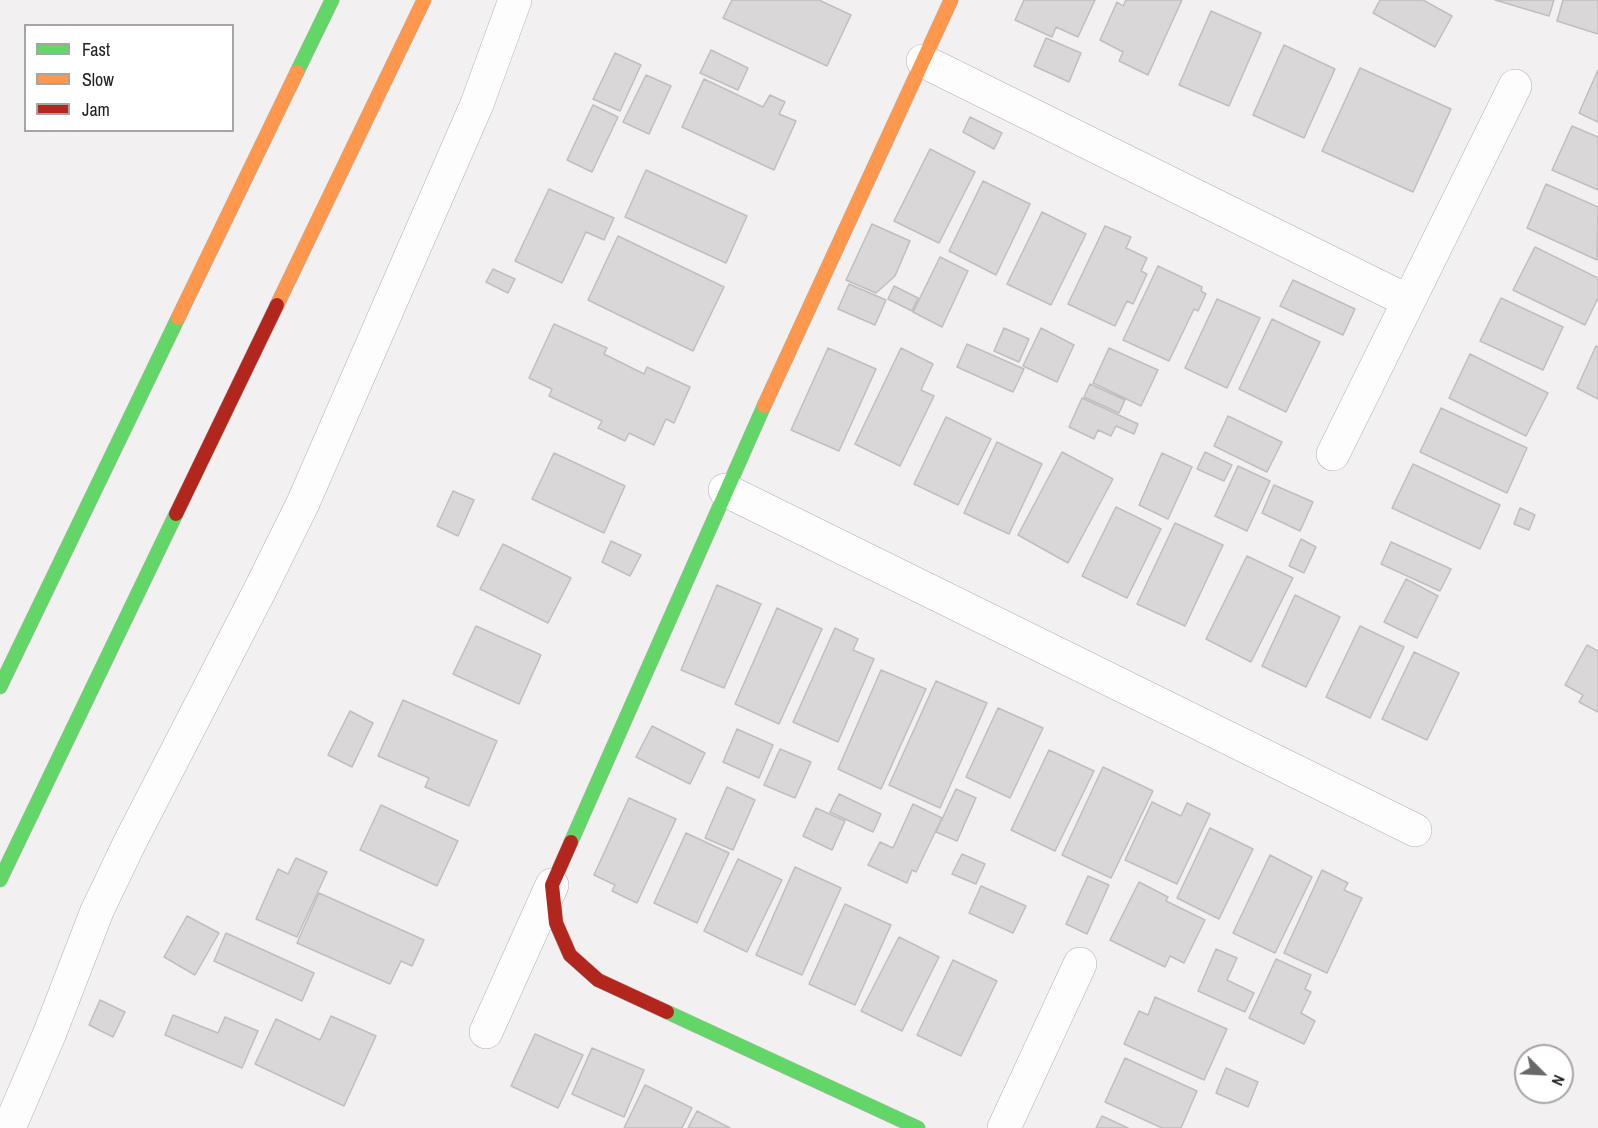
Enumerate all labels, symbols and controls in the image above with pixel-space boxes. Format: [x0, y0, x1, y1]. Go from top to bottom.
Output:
legend [24, 24, 234, 132]
text: Fast [82, 37, 110, 62]
text: Slow [82, 67, 114, 92]
text: Jam [82, 97, 110, 122]
north arrow [1514, 1044, 1574, 1104]
text: N [1547, 1072, 1571, 1089]

